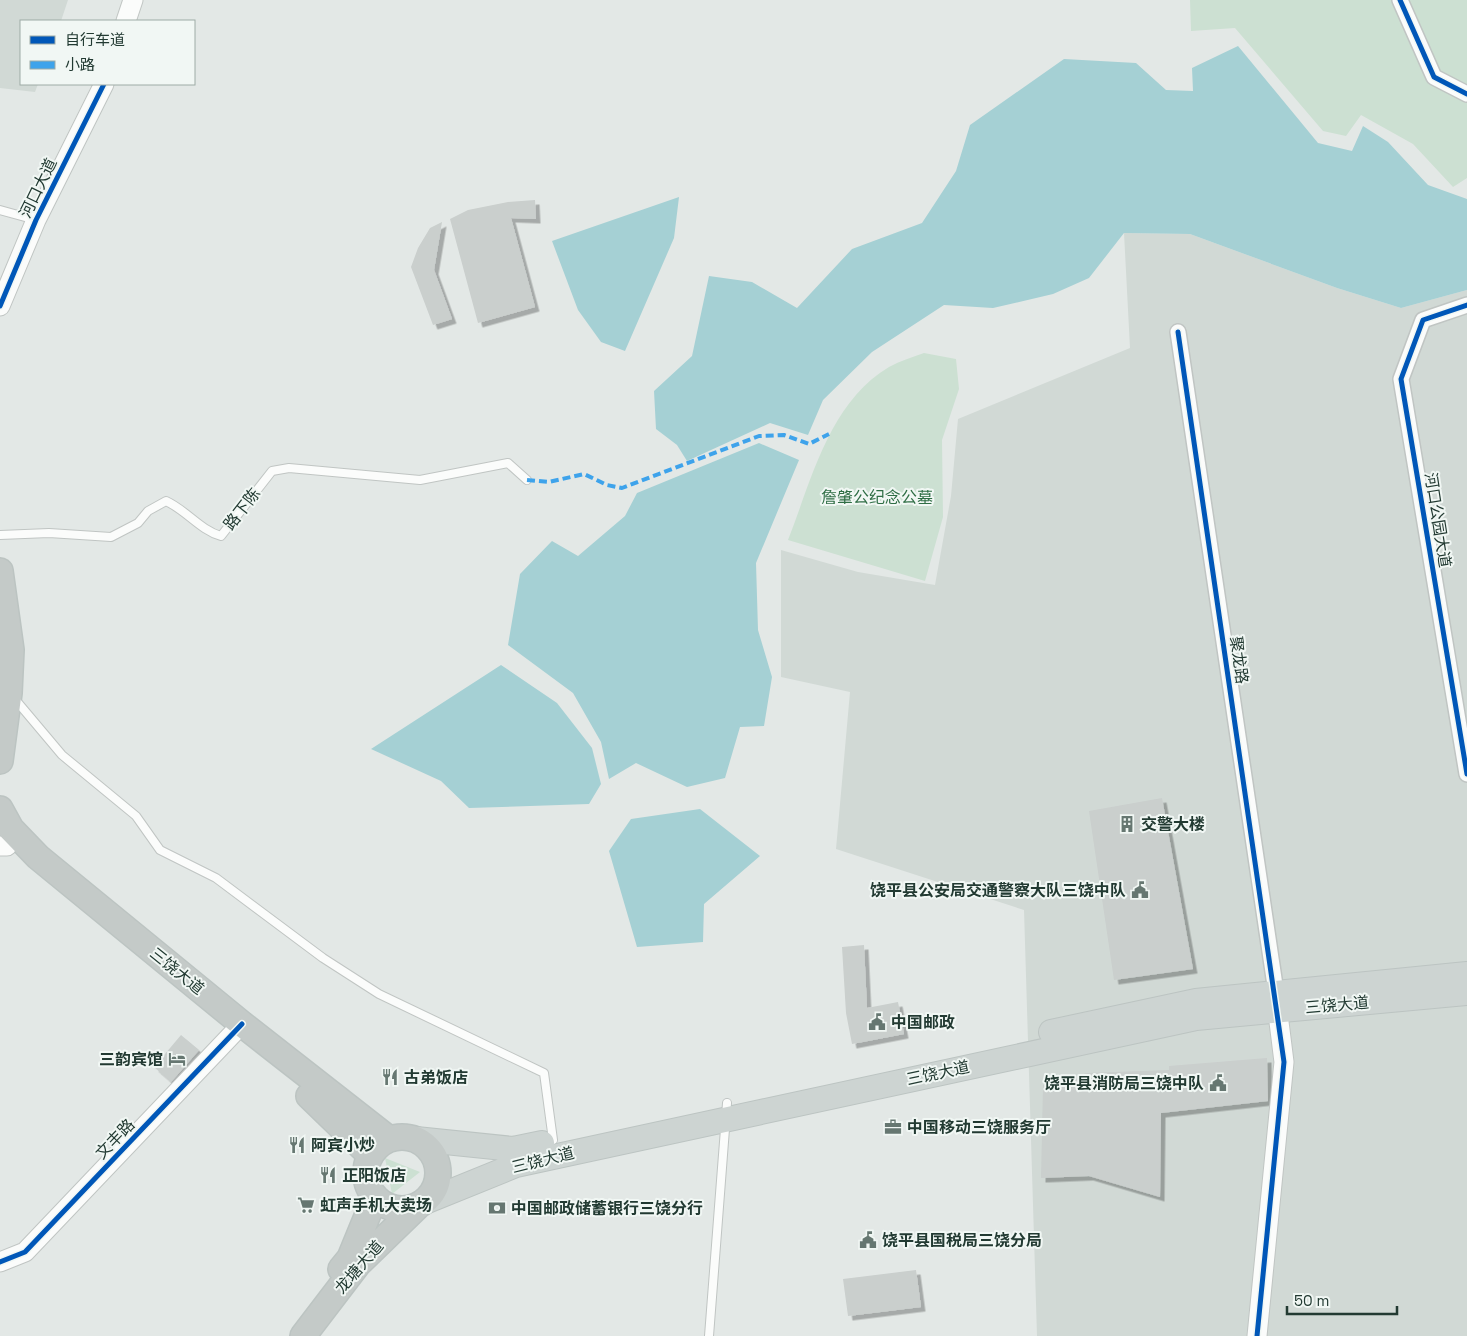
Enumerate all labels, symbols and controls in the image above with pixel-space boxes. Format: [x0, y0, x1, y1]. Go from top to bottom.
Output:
legend [20, 20, 195, 85]
text: 自行车道 [65, 30, 125, 49]
text: 小路 [65, 55, 95, 74]
street label: 河口大道 [15, 155, 61, 221]
street label: 河口公园大道 [1420, 471, 1456, 569]
street label: 路下陈 [219, 484, 265, 534]
park label: 詹肇公纪念公墓 [821, 487, 933, 508]
street label: 聚龙路 [1225, 635, 1253, 685]
building icon: 交警大楼 [1117, 814, 1137, 834]
place label: 交警大楼 [1141, 814, 1205, 835]
place label: 饶平县公安局交通警察大队三饶中队 [870, 880, 1126, 901]
public building icon: 饶平县公安局交通警察大队三饶中队 [1130, 880, 1150, 900]
street label: 三饶大道 [146, 943, 208, 999]
street label: 三饶大道 [1304, 992, 1370, 1018]
public building icon: 中国邮政 [867, 1012, 887, 1032]
place label: 中国邮政 [891, 1012, 955, 1033]
place label: 三韵宾馆 [99, 1049, 163, 1070]
hotel icon: 三韵宾馆 [167, 1049, 187, 1069]
street label: 三饶大道 [905, 1056, 971, 1090]
restaurant icon: 古弟饭店 [380, 1067, 400, 1087]
place label: 古弟饭店 [404, 1067, 468, 1088]
place label: 饶平县消防局三饶中队 [1044, 1073, 1204, 1094]
public building icon: 饶平县消防局三饶中队 [1208, 1073, 1228, 1093]
street label: 文丰路 [91, 1114, 139, 1164]
office icon: 中国移动三饶服务厅 [883, 1117, 903, 1137]
place label: 中国移动三饶服务厅 [907, 1117, 1051, 1138]
restaurant icon: 阿宾小炒 [287, 1135, 307, 1155]
place label: 阿宾小炒 [311, 1135, 375, 1156]
street label: 三饶大道 [509, 1142, 577, 1178]
restaurant icon: 正阳饭店 [318, 1165, 338, 1185]
place label: 正阳饭店 [342, 1165, 406, 1186]
supermarket icon: 虹声手机大卖场 [296, 1195, 316, 1215]
place label: 虹声手机大卖场 [320, 1195, 432, 1216]
bank icon: 中国邮政储蓄银行三饶分行 [487, 1198, 507, 1218]
place label: 中国邮政储蓄银行三饶分行 [511, 1198, 703, 1219]
public building icon: 饶平县国税局三饶分局 [858, 1230, 878, 1250]
place label: 饶平县国税局三饶分局 [882, 1230, 1042, 1251]
street label: 龙塘大道 [330, 1236, 388, 1298]
scale bar [1287, 1284, 1397, 1316]
text: 50 m [1294, 1291, 1329, 1310]

